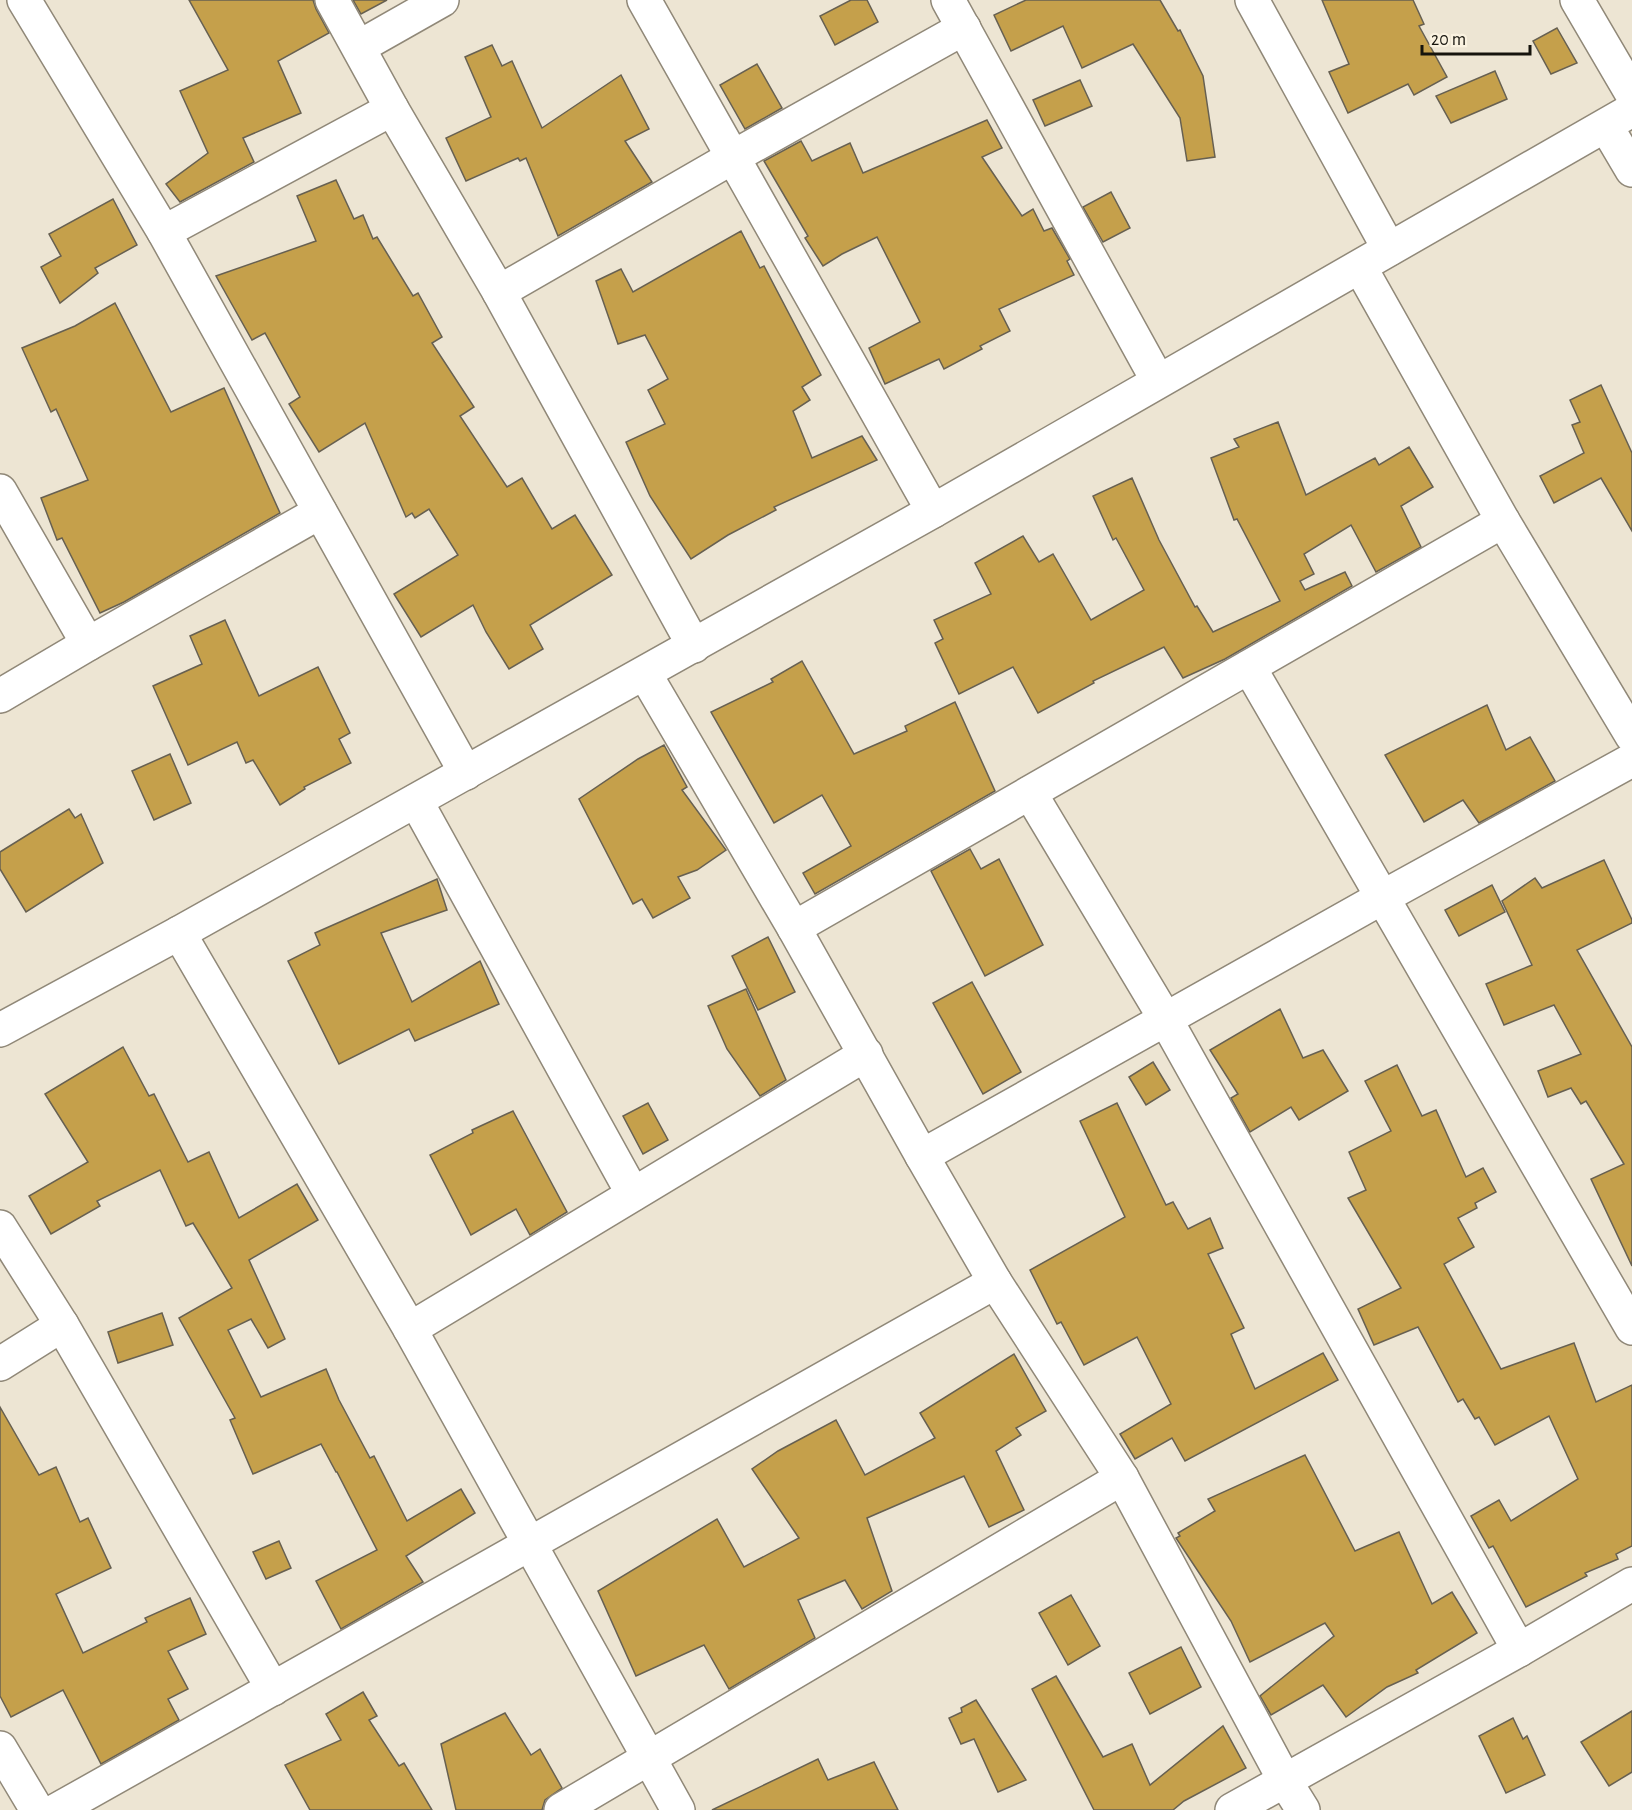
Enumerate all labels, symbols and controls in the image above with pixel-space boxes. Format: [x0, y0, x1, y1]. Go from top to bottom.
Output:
scale bar [1422, 18, 1530, 56]
text: 20 m [1431, 31, 1466, 49]

